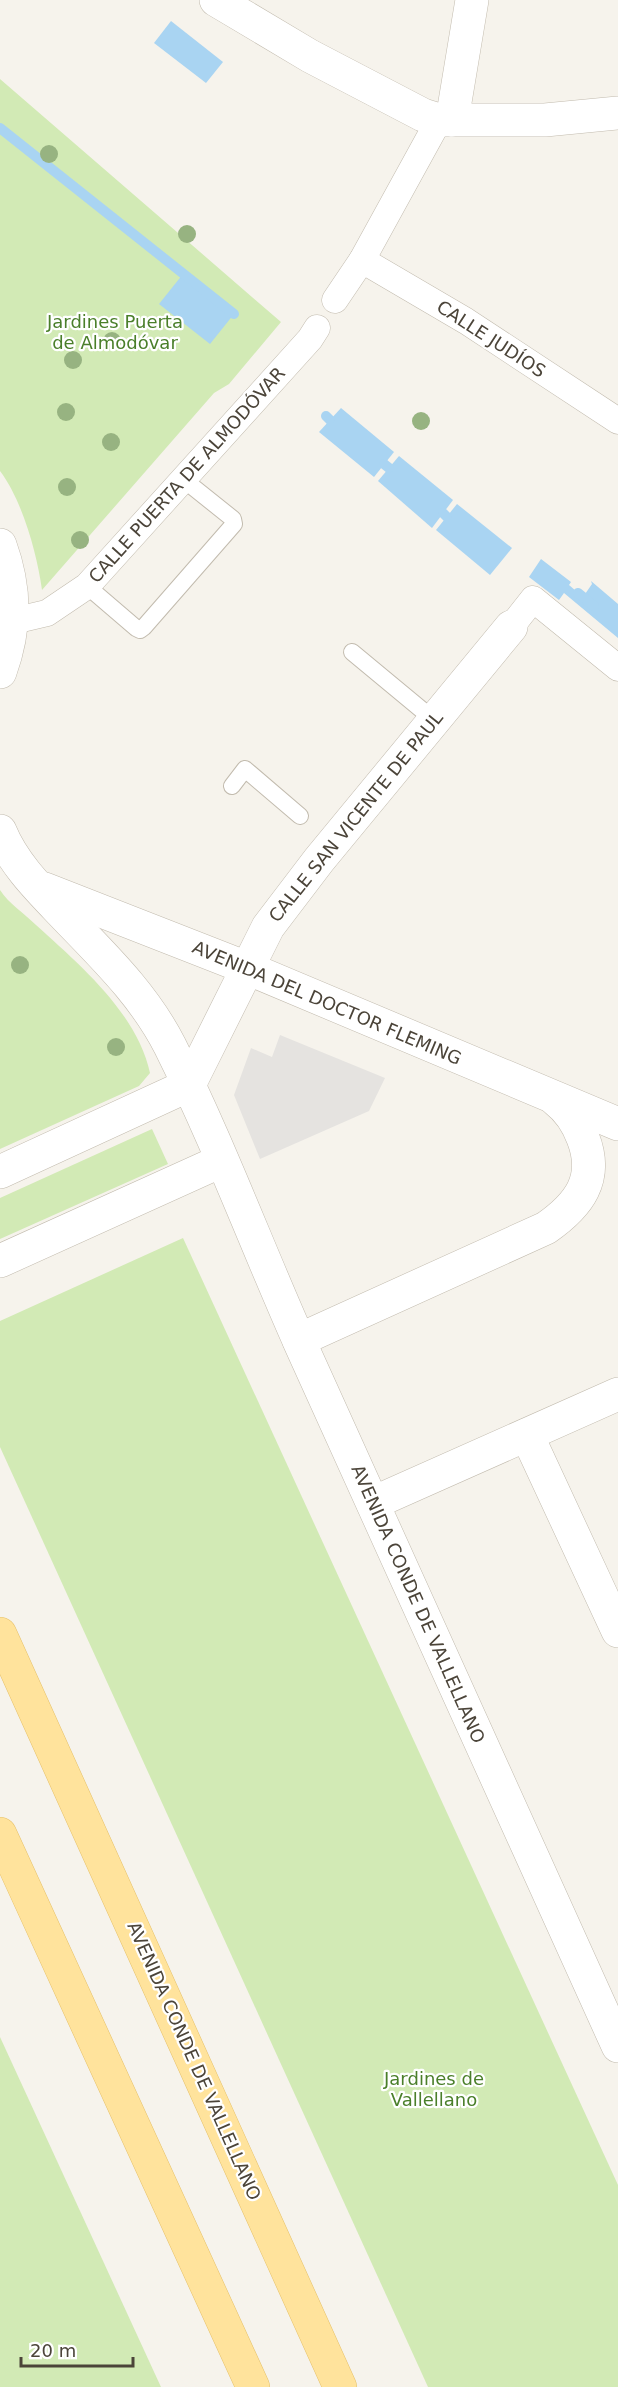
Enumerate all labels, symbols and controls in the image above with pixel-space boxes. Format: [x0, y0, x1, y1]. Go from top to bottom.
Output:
street label: CALLE JUDÍOS [433, 296, 550, 382]
park label: Jardines Puerta de Almodóvar [46, 311, 183, 353]
street label: CALLE PUERTA DE ALMODÓVAR [84, 362, 289, 587]
street label: CALLE SAN VICENTE DE PAUL [264, 707, 447, 926]
street label: AVENIDA DEL DOCTOR FLEMING [190, 936, 465, 1069]
street label: AVENIDA CONDE DE VALLELLANO [347, 1461, 490, 1746]
street label: AVENIDA CONDE DE VALLELLANO [123, 1918, 266, 2203]
park label: Jardines de Vallellano [383, 2068, 484, 2110]
scale bar [21, 2330, 134, 2368]
text: 20 m [30, 2340, 76, 2361]

